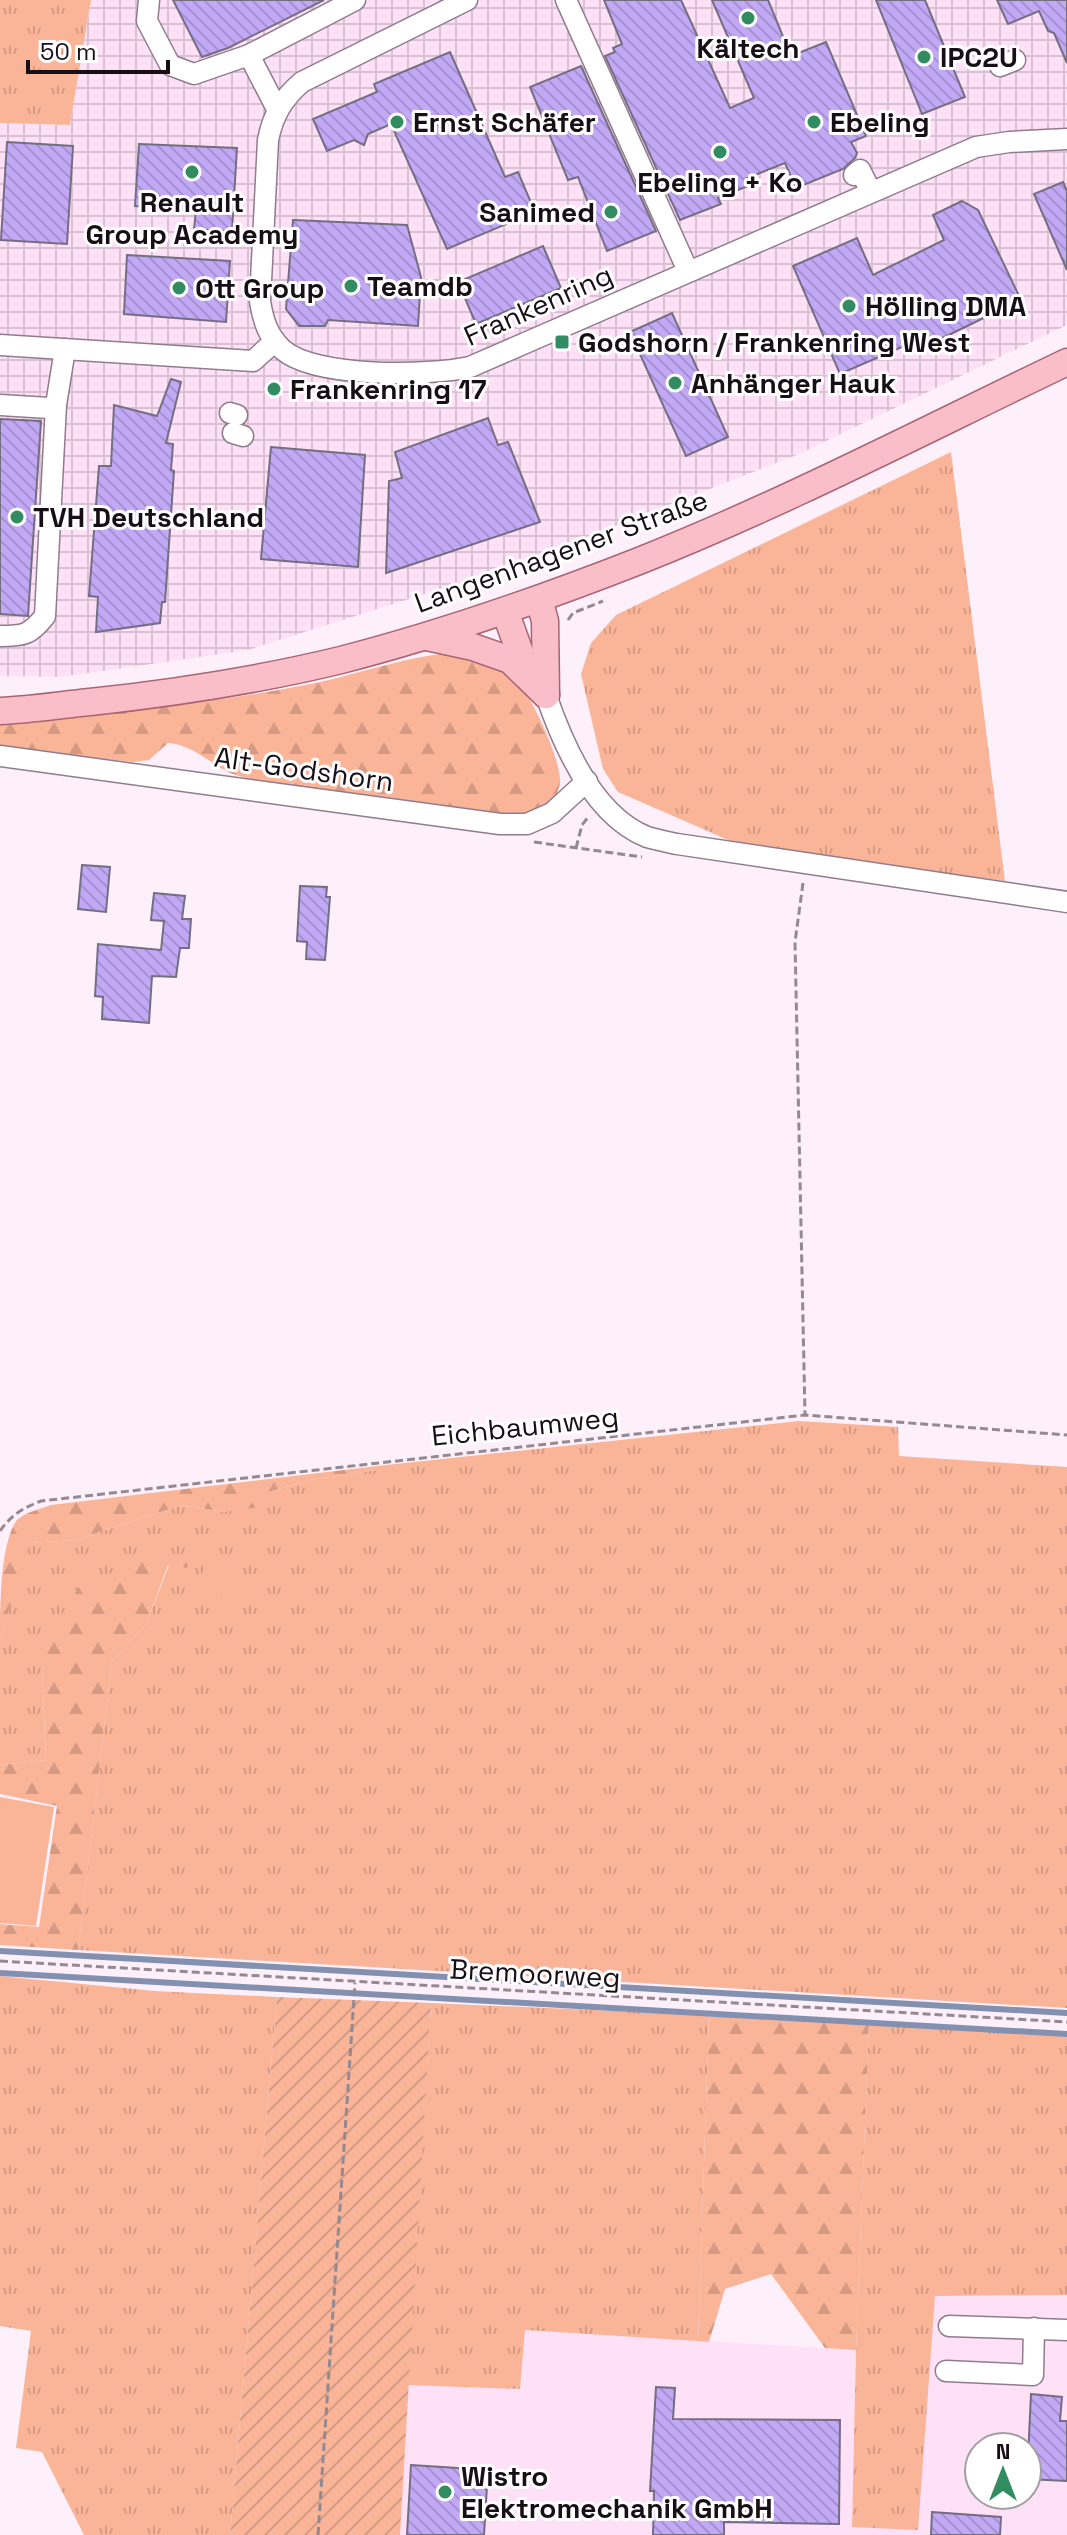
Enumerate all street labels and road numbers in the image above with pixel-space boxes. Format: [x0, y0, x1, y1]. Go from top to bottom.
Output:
street label: Frankenring [458, 256, 618, 354]
street label: Langenhagener Straße [409, 481, 713, 621]
street label: Alt-Godshorn [212, 739, 396, 799]
street label: Eichbaumweg [430, 1398, 620, 1454]
street label: Bremoorweg [449, 1951, 621, 1995]

